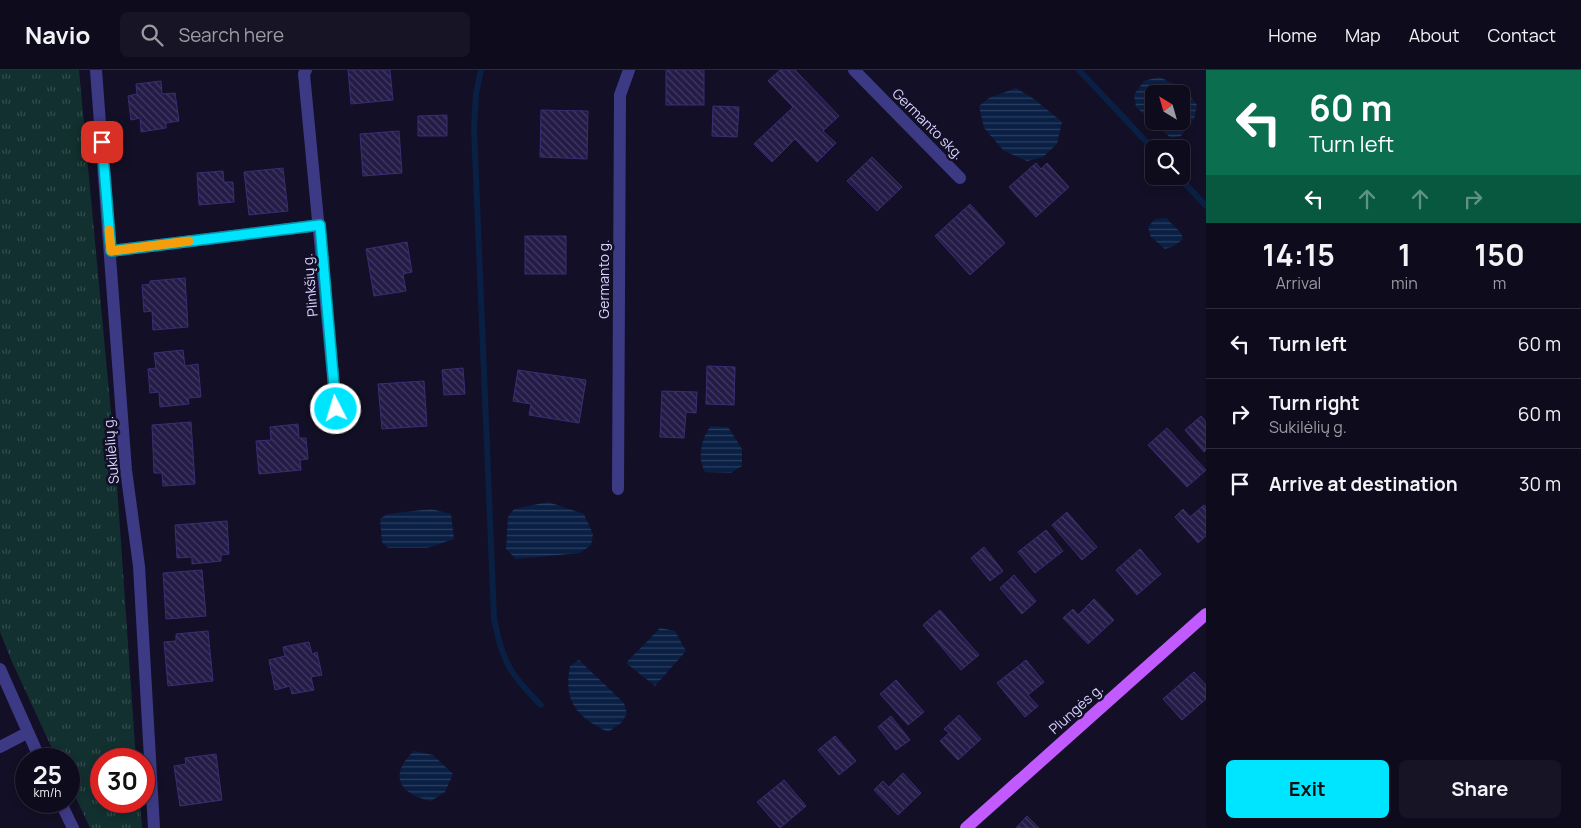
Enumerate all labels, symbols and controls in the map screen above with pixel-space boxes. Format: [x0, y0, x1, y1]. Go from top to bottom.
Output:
search box [120, 12, 470, 57]
text: Navio [25, 18, 90, 51]
icon: search [138, 21, 166, 49]
text: Search here [178, 22, 284, 48]
text: Home [1268, 23, 1317, 47]
text: Map [1345, 23, 1381, 47]
text: About [1409, 23, 1459, 47]
text: Contact [1487, 23, 1556, 47]
street label: Germanto skg. [889, 84, 968, 163]
text: 60 m [1309, 84, 1392, 132]
north arrow [1145, 85, 1190, 130]
map controls [1145, 85, 1190, 185]
icon: left [1226, 90, 1291, 155]
pin [81, 121, 123, 163]
icon: arrive [88, 128, 116, 156]
text: Turn left [1309, 129, 1394, 159]
button: search [1145, 140, 1190, 185]
icon: left [1300, 185, 1328, 213]
icon: ahead [1353, 185, 1381, 213]
icon: ahead [1406, 185, 1434, 213]
icon: right [1459, 185, 1487, 213]
text: 14:15 [1262, 234, 1335, 275]
text: 1 [1398, 234, 1411, 275]
text: 150 [1474, 234, 1525, 275]
street label: Germanto g. [594, 239, 613, 319]
street label: Plinkšių g. [297, 252, 322, 318]
text: Arrival [1276, 272, 1321, 294]
text: min [1391, 272, 1418, 294]
text: m [1493, 272, 1506, 294]
icon: left [1226, 330, 1254, 358]
text: Turn left [1269, 331, 1347, 357]
text: 60 m [1518, 331, 1561, 357]
position arrow [309, 382, 361, 434]
text: Turn right [1269, 390, 1359, 416]
icon: right [1226, 400, 1254, 428]
text: 60 m [1518, 401, 1561, 427]
street label: Sukilėlių g. [98, 415, 123, 485]
text: Sukilėlių g. [1269, 416, 1347, 438]
icon: arrive [1226, 470, 1254, 498]
text: Arrive at destination [1269, 471, 1458, 497]
text: 30 m [1519, 471, 1561, 497]
street label: Plungės g. [1044, 679, 1107, 738]
speed limit sign: 30 [90, 748, 155, 813]
text: 25 [33, 757, 62, 792]
button: Exit [1226, 760, 1389, 818]
button: Share [1399, 760, 1561, 818]
text: km/h [34, 784, 61, 801]

